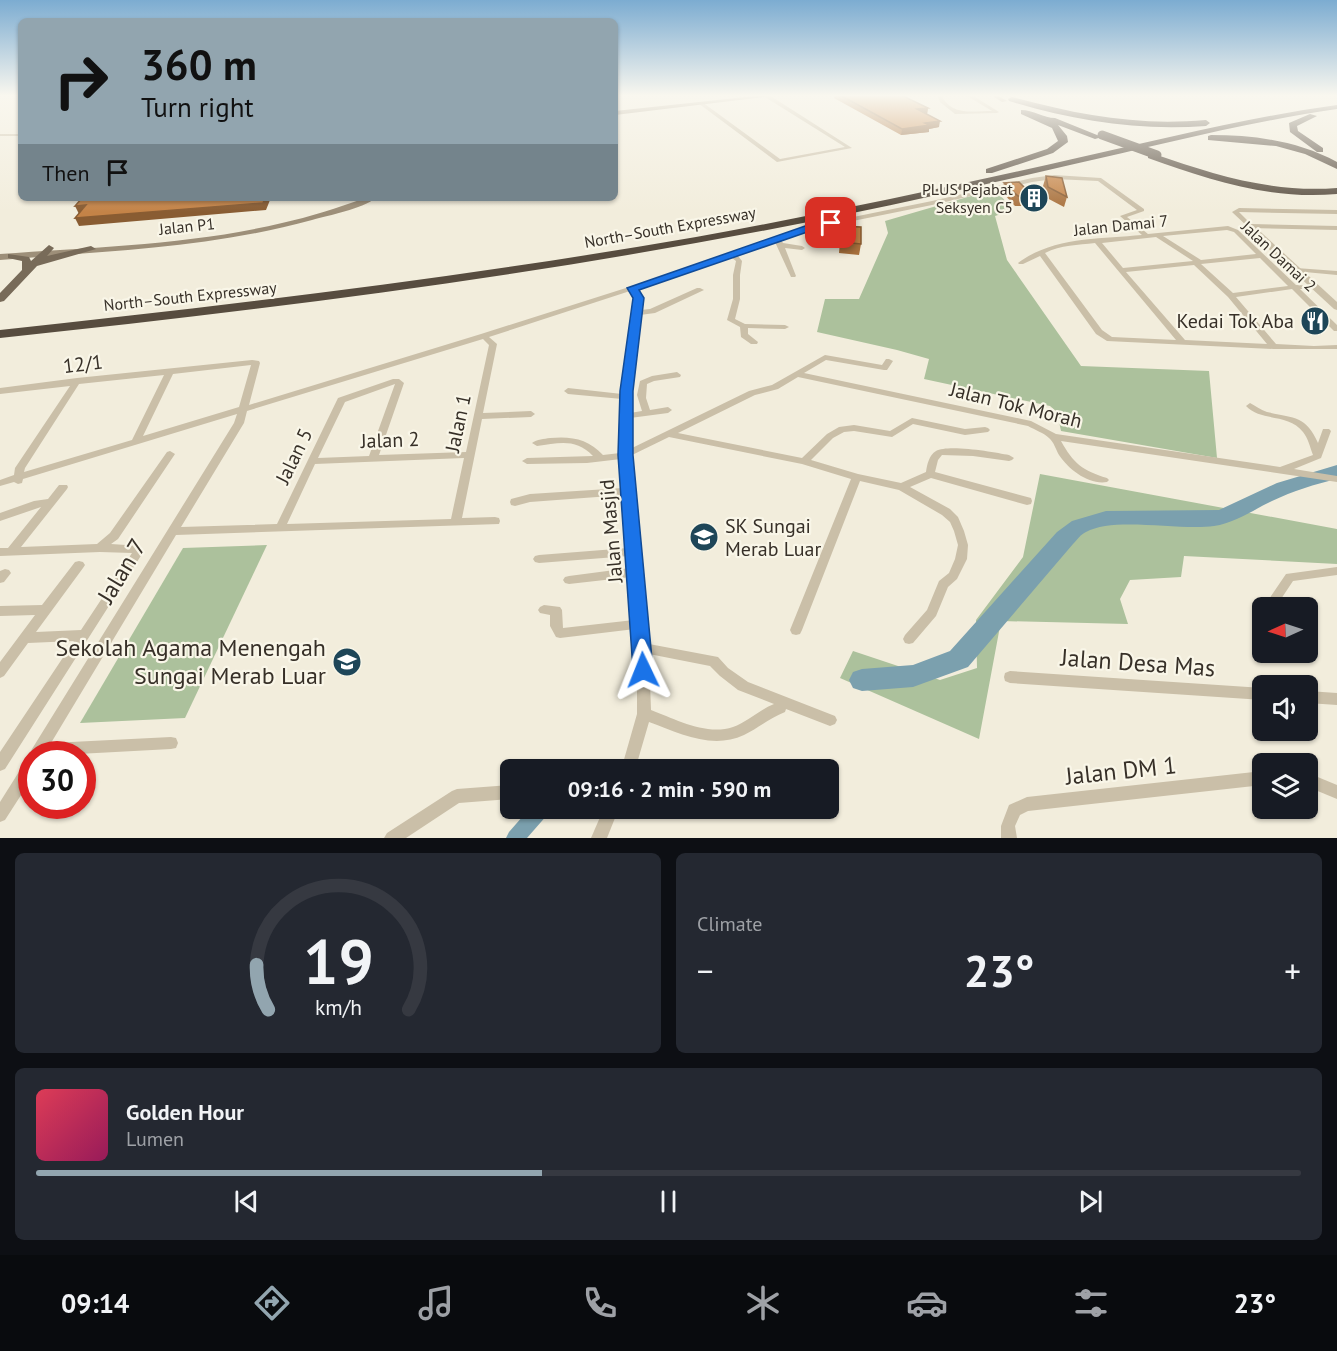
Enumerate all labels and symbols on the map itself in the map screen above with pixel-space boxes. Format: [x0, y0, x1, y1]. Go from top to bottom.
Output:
place label: PLUS Pejabat Seksyen C5 [922, 179, 1014, 217]
building icon: PLUS Pejabat Seksyen C5 [1018, 182, 1050, 214]
pin [805, 197, 856, 248]
street label: North–South Expressway [583, 202, 758, 252]
street label: Jalan Damai 7 [1072, 210, 1169, 240]
street label: Jalan P1 [157, 213, 216, 239]
street label: Jalan Damai 2 [1237, 216, 1321, 296]
street label: North–South Expressway [103, 277, 278, 315]
restaurant icon: Kedai Tok Aba [1299, 305, 1331, 337]
place label: Kedai Tok Aba [1176, 308, 1294, 334]
street label: 12/1 [62, 349, 104, 379]
street label: Jalan Tok Morah [946, 376, 1085, 434]
street label: Jalan 1 [439, 392, 477, 455]
street label: Jalan 5 [269, 424, 319, 489]
street label: Jalan 2 [359, 426, 420, 454]
street label: Jalan Masjid [594, 478, 629, 585]
place label: SK Sungai Merab Luar [725, 513, 821, 562]
school or university icon: SK Sungai Merab Luar [688, 521, 720, 553]
street label: Jalan 7 [90, 533, 153, 610]
north arrow [1252, 597, 1318, 663]
place label: Sekolah Agama Menengah Sungai Merab Luar [55, 632, 326, 691]
position arrow [611, 638, 675, 702]
street label: Jalan Desa Mas [1059, 642, 1216, 683]
school or university icon: Sekolah Agama Menengah Sungai Merab Luar [331, 646, 363, 678]
speed limit sign: 30 [18, 741, 96, 819]
street label: Jalan DM 1 [1063, 749, 1178, 792]

